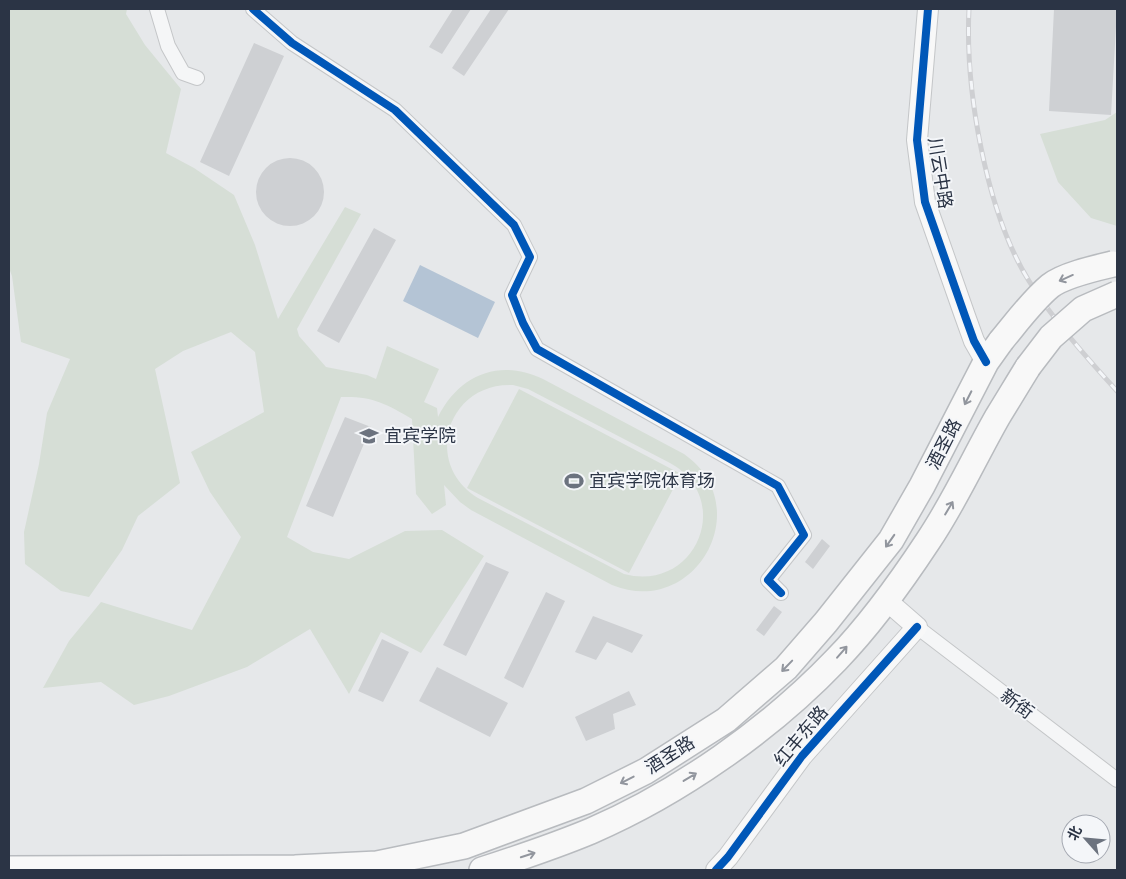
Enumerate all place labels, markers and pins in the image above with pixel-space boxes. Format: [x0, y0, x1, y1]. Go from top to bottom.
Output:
school or university icon: 宜宾学院 [358, 425, 380, 447]
place label: 宜宾学院 [384, 425, 456, 447]
sports icon: 宜宾学院体育场 [563, 470, 585, 492]
place label: 宜宾学院体育场 [589, 470, 715, 492]

